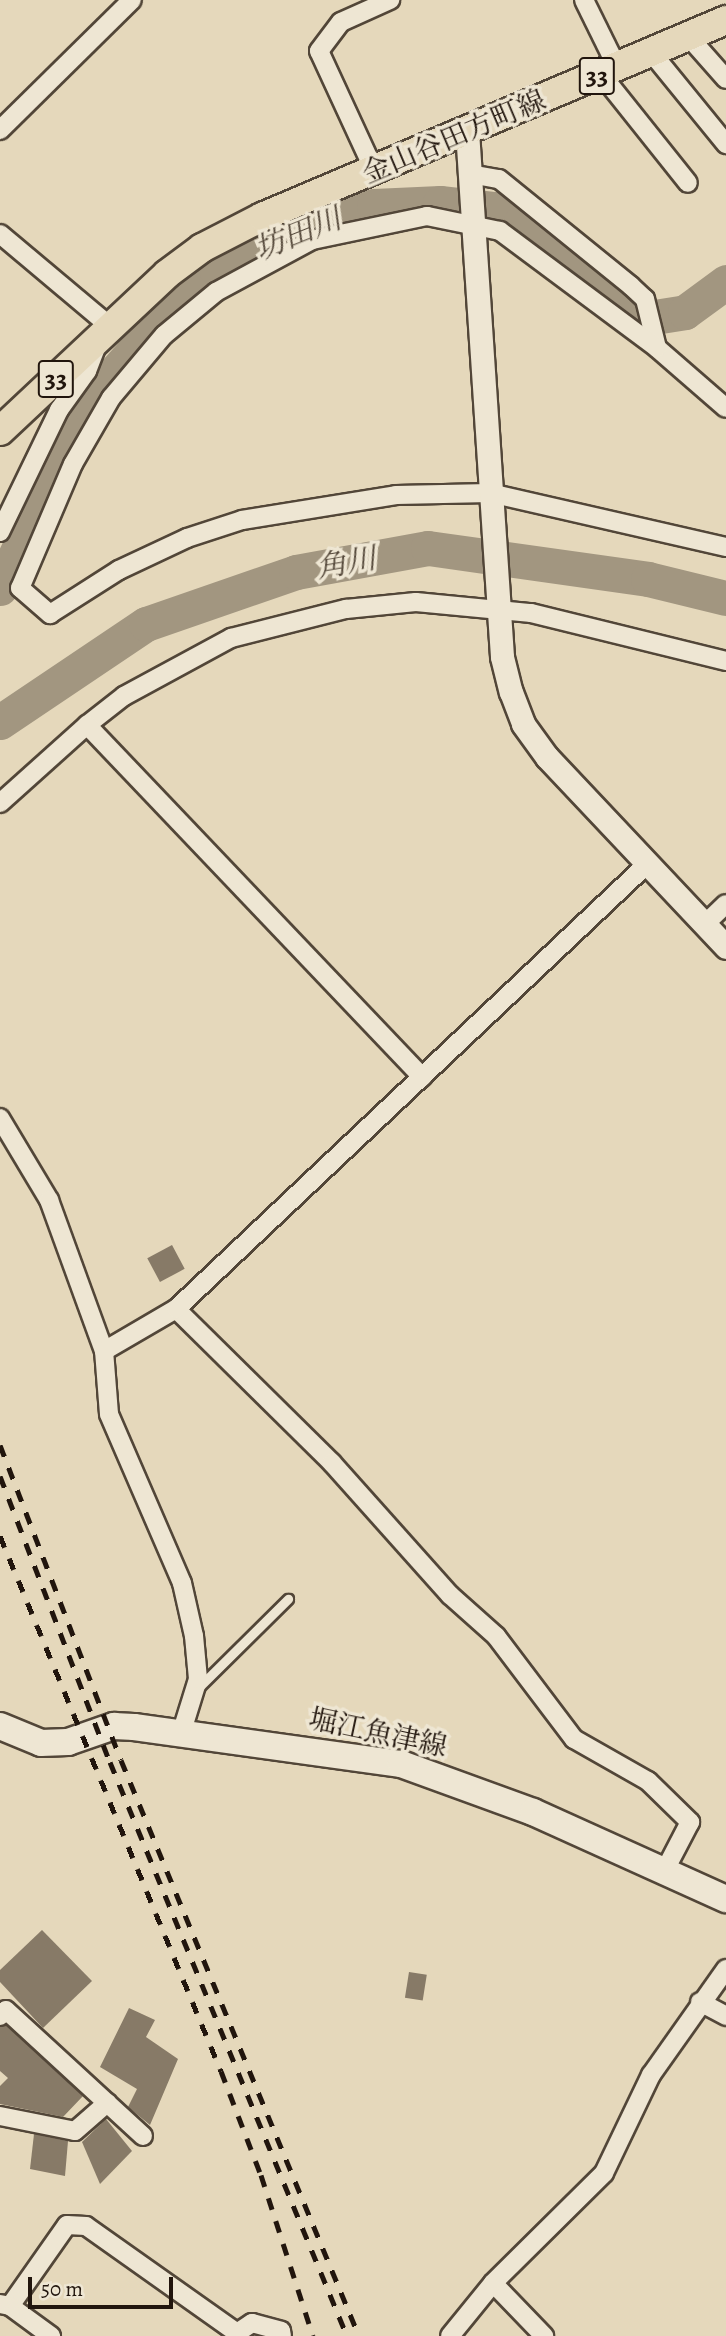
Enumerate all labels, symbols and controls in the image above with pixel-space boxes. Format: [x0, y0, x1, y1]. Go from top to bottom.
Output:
road number: 33 [578, 54, 616, 99]
street label: 金山谷田方町線 [357, 83, 551, 191]
water label: 坊田川 [250, 200, 346, 268]
road number: 33 [37, 356, 75, 402]
water label: 角川 [313, 540, 379, 586]
street label: 堀江魚津線 [306, 1702, 450, 1764]
scale bar [32, 2262, 177, 2306]
text: 50 m [41, 2275, 83, 2303]

